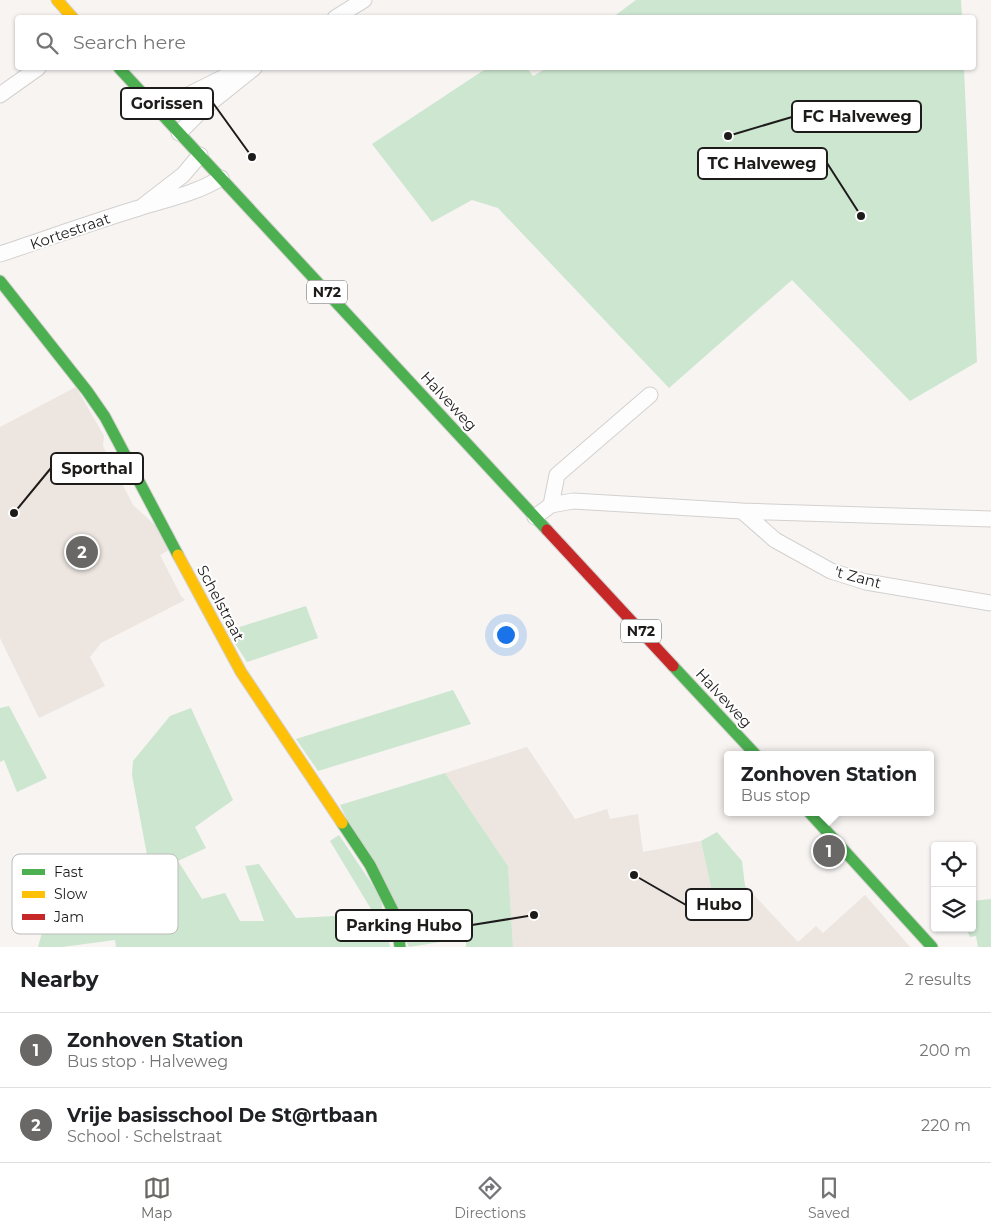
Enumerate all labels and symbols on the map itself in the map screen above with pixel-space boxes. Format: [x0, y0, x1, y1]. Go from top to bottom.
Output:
callout: Gorissen [121, 88, 213, 119]
text: Gorissen [131, 94, 203, 113]
callout: FC Halveweg [792, 101, 921, 132]
text: FC Halveweg [802, 107, 912, 126]
callout: TC Halveweg [698, 148, 827, 179]
text: TC Halveweg [708, 154, 816, 173]
street label: Kortestraat [27, 208, 113, 254]
road number: N72 [307, 280, 347, 304]
street label: Halveweg [417, 367, 481, 435]
callout: Sporthal [51, 453, 143, 484]
text: Sporthal [61, 459, 133, 478]
pin: 2 [66, 533, 98, 571]
street label: Schelstraat [193, 562, 249, 644]
street label: 't Zant [832, 562, 884, 592]
road number: N72 [621, 620, 661, 642]
your location [493, 622, 519, 648]
street label: Halveweg [692, 664, 756, 732]
pin: 1 [813, 832, 845, 870]
legend [12, 854, 178, 934]
text: Fast [54, 863, 84, 881]
text: Slow [54, 885, 88, 903]
callout: Hubo [686, 889, 752, 920]
text: Hubo [696, 895, 742, 914]
text: Jam [53, 908, 84, 926]
callout: Parking Hubo [336, 910, 472, 941]
text: Parking Hubo [346, 916, 462, 935]

